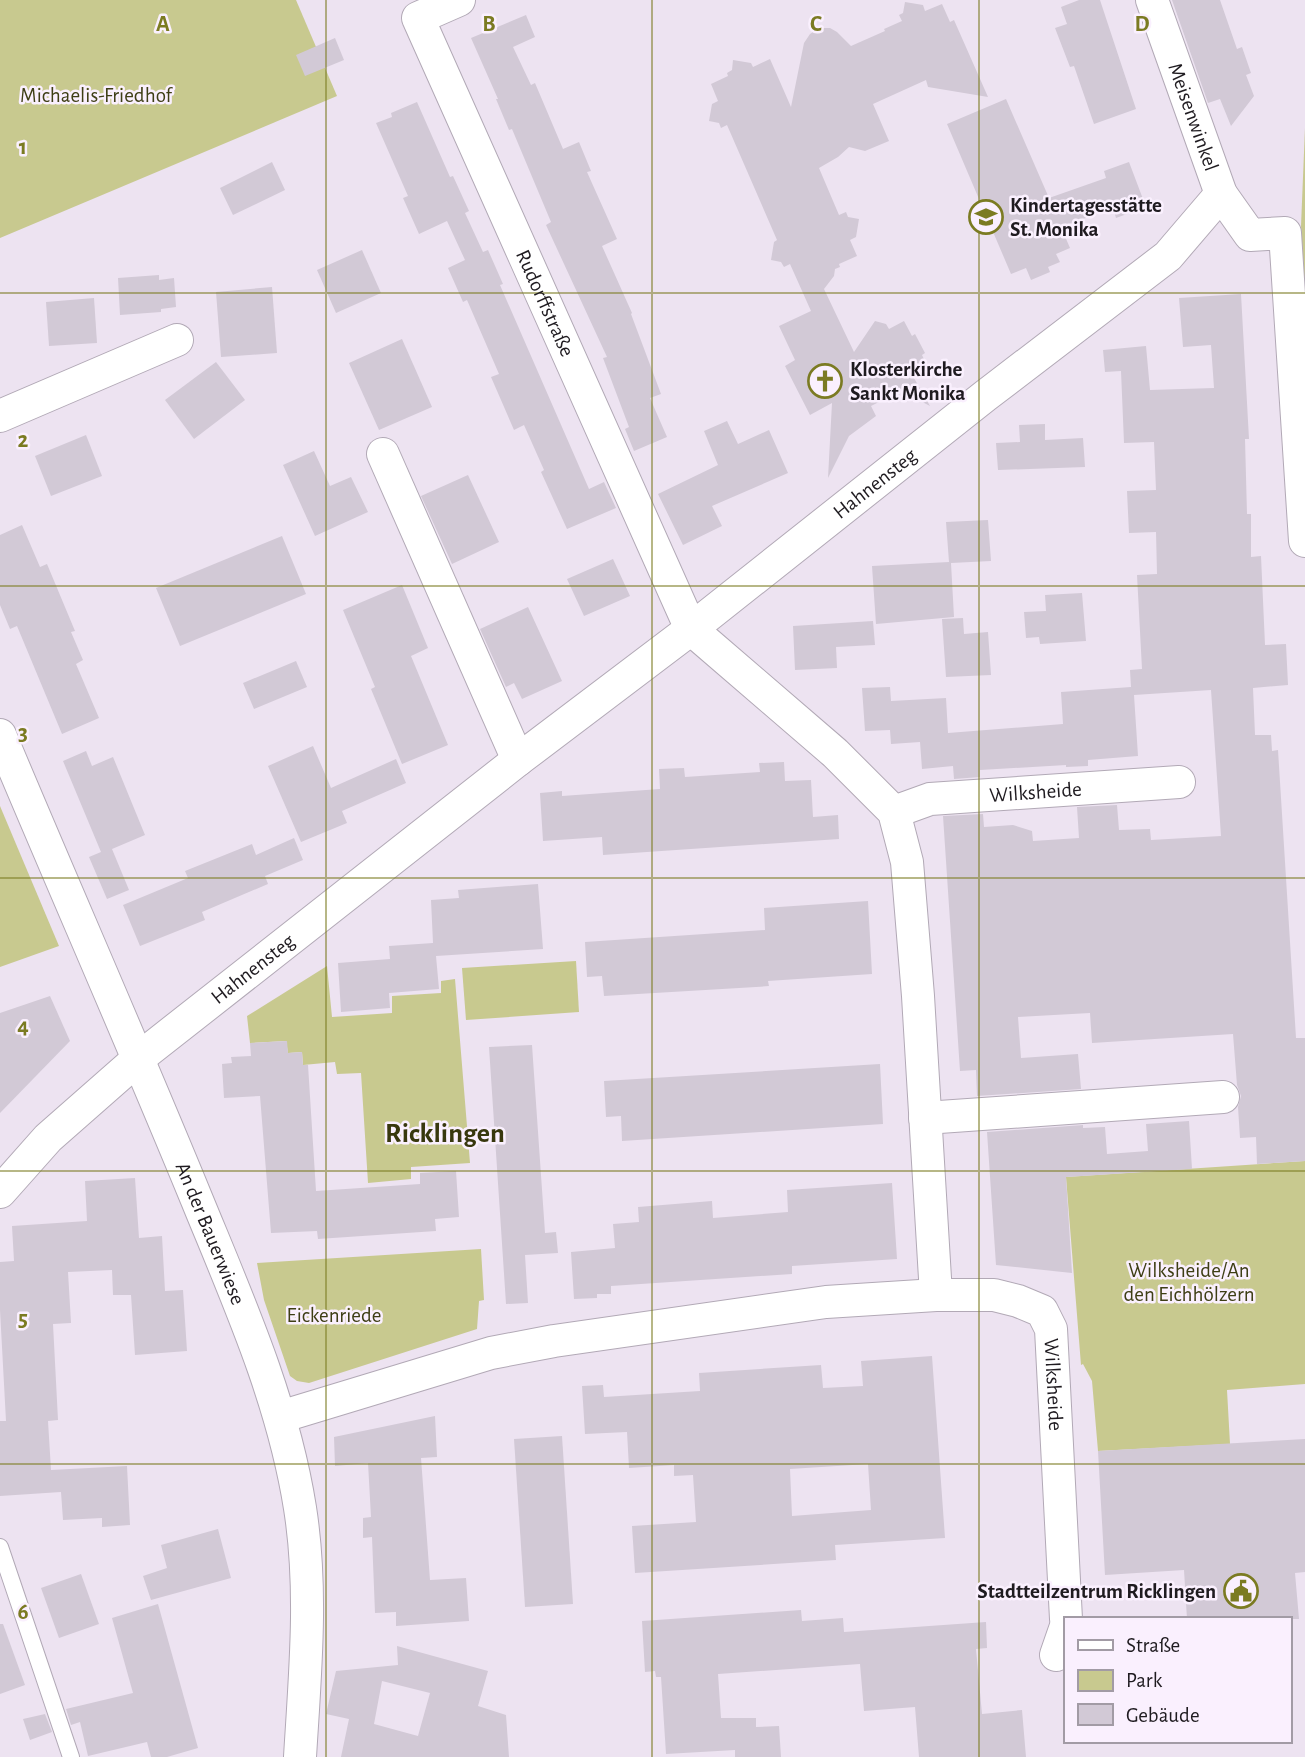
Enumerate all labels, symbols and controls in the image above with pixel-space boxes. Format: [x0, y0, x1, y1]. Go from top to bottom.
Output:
text: A [156, 13, 170, 36]
text: B [482, 13, 496, 36]
text: C [810, 13, 822, 36]
text: D [1134, 13, 1150, 36]
street label: Meisenwinkel [1165, 60, 1222, 174]
park label: Michaelis-Friedhof [20, 85, 174, 106]
text: 1 [19, 136, 27, 159]
place label: Kindertagesstätte St. Monika [1010, 195, 1162, 240]
school or university icon: Kindertagesstätte St. Monika [967, 198, 1005, 236]
street label: Rudorffstraße [512, 246, 578, 360]
place label: Klosterkirche Sankt Monika [850, 359, 965, 404]
church icon: Klosterkirche Sankt Monika [806, 362, 844, 400]
text: 2 [18, 429, 29, 452]
street label: Hahnensteg [829, 444, 921, 523]
text: 3 [18, 722, 28, 745]
street label: Wilksheide [989, 778, 1082, 805]
street label: Hahnensteg [207, 929, 299, 1008]
text: 4 [17, 1015, 29, 1038]
district label: Ricklingen [385, 1120, 505, 1148]
street label: An der Bauerwiese [172, 1159, 249, 1307]
park label: Wilksheide/An den Eichhölzern [1123, 1260, 1255, 1305]
park label: Eickenriede [287, 1305, 381, 1326]
text: 5 [18, 1308, 28, 1331]
street label: Wilksheide [1041, 1338, 1067, 1431]
public building icon: Stadtteilzentrum Ricklingen [1222, 1572, 1260, 1610]
place label: Stadtteilzentrum Ricklingen [977, 1581, 1216, 1602]
text: 6 [17, 1601, 29, 1624]
legend [1064, 1617, 1291, 1743]
text: Straße [1126, 1635, 1180, 1656]
text: Park [1126, 1670, 1163, 1691]
text: Gebäude [1126, 1705, 1200, 1726]

